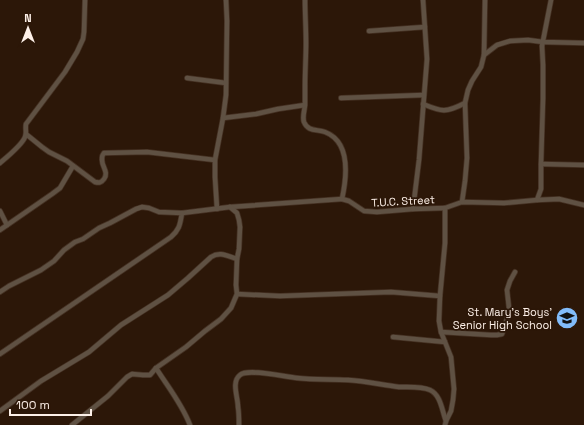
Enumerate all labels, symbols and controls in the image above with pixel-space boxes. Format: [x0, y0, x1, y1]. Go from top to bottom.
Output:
north arrow [8, 8, 48, 48]
text: N [24, 11, 32, 25]
street label: T.U.C. Street [371, 192, 435, 210]
place label: St. Mary's Boys' Senior High School [453, 305, 552, 332]
school or university icon: St. Mary's Boys' Senior High School [554, 305, 580, 331]
scale bar [10, 391, 91, 417]
text: 100 m [16, 397, 50, 413]

